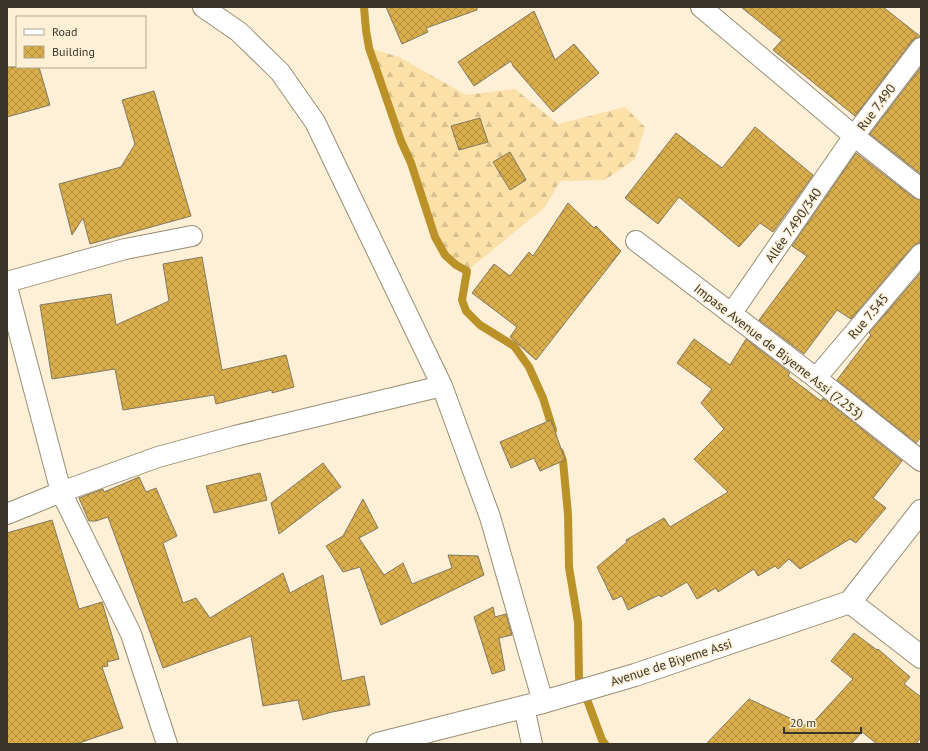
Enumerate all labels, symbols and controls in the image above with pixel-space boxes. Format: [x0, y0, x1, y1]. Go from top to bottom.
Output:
legend [16, 16, 146, 68]
text: Road [52, 24, 77, 39]
text: Building [52, 44, 95, 59]
street label: Rue 7.490 [853, 80, 900, 134]
street label: Allée 7.490/340 [761, 185, 825, 266]
street label: Impase Avenue de Biyeme Assi (7.253) [691, 280, 867, 423]
street label: Rue 7.545 [844, 290, 892, 343]
street label: Avenue de Biyeme Assi [608, 635, 734, 690]
scale bar [784, 709, 861, 735]
text: 20 m [790, 715, 816, 730]

